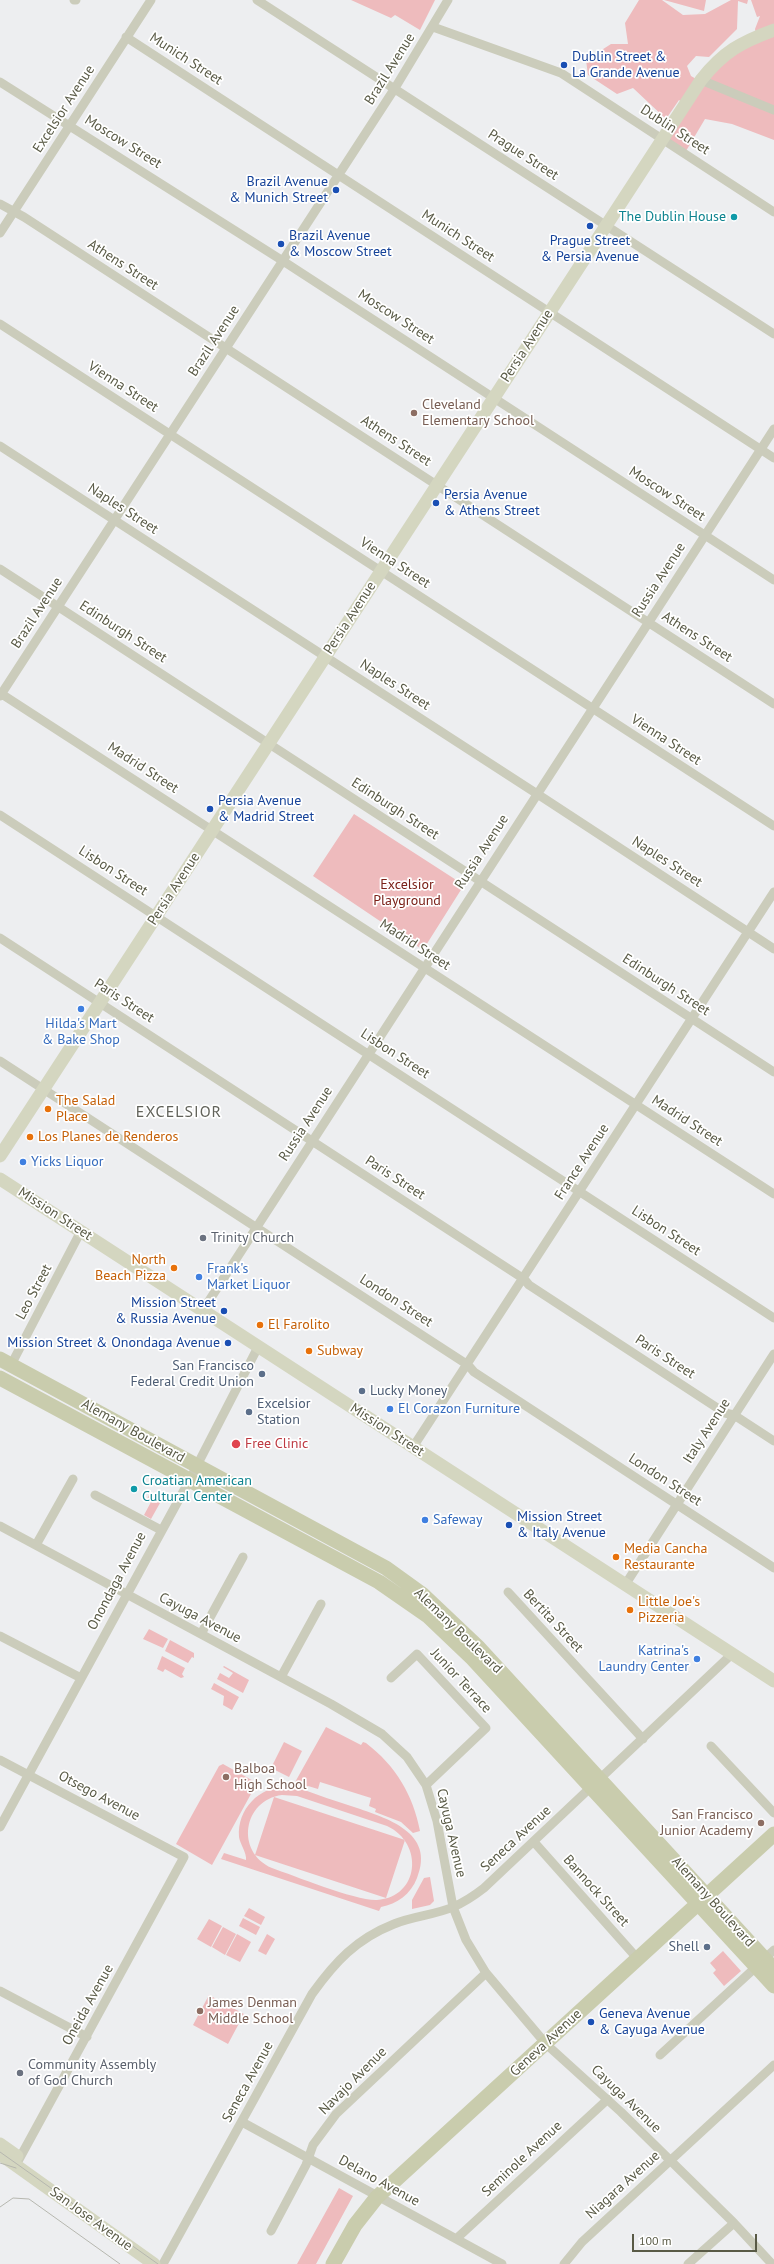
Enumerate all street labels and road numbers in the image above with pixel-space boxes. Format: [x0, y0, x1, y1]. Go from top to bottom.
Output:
street label: Munich Street [146, 29, 226, 89]
street label: Brazil Avenue [361, 30, 419, 108]
street label: Excelsior Avenue [29, 62, 99, 156]
street label: Dublin Street [637, 101, 713, 159]
street label: Moscow Street [81, 112, 165, 172]
street label: Prague Street [485, 126, 561, 184]
street label: Munich Street [418, 206, 498, 266]
street label: Athens Street [85, 236, 161, 294]
street label: Moscow Street [355, 286, 437, 348]
street label: Brazil Avenue [185, 302, 243, 380]
street label: Persia Avenue [497, 307, 557, 385]
street label: Vienna Street [85, 358, 161, 416]
street label: Athens Street [358, 412, 434, 470]
street label: Moscow Street [626, 463, 708, 525]
street label: Naples Street [85, 480, 161, 538]
street label: Vienna Street [357, 534, 433, 592]
street label: Russia Avenue [629, 539, 689, 621]
street label: Brazil Avenue [8, 574, 66, 652]
street label: Persia Avenue [320, 579, 380, 657]
street label: Edinburgh Street [76, 597, 170, 667]
street label: Athens Street [659, 608, 735, 666]
street label: Naples Street [357, 656, 433, 714]
street label: Vienna Street [628, 711, 704, 769]
street label: Madrid Street [104, 739, 182, 797]
street label: Edinburgh Street [348, 774, 442, 844]
street label: Russia Avenue [452, 811, 512, 893]
street label: Naples Street [629, 833, 705, 891]
street label: Lisbon Street [75, 842, 151, 900]
street label: Persia Avenue [144, 850, 204, 928]
street label: Madrid Street [376, 916, 454, 974]
street label: Edinburgh Street [619, 950, 713, 1020]
street label: Paris Street [91, 975, 157, 1027]
street label: Lisbon Street [357, 1025, 433, 1083]
street label: Russia Avenue [276, 1083, 336, 1165]
street label: Madrid Street [648, 1092, 726, 1150]
street label: France Avenue [551, 1121, 613, 1203]
street label: Paris Street [362, 1152, 428, 1204]
street label: Mission Street [15, 1184, 95, 1244]
street label: Lisbon Street [628, 1202, 704, 1260]
street label: Leo Street [12, 1261, 56, 1323]
street label: London Street [356, 1271, 436, 1331]
street label: Paris Street [632, 1331, 698, 1383]
street label: Italy Avenue [680, 1395, 734, 1467]
street label: Alemany Boulevard [78, 1396, 188, 1466]
street label: Mission Street [347, 1400, 427, 1460]
street label: London Street [625, 1450, 705, 1510]
street label: Onondaga Avenue [84, 1529, 150, 1633]
street label: Alemany Boulevard [411, 1585, 505, 1677]
street label: Bertita Street [520, 1586, 586, 1656]
street label: Cayuga Avenue [156, 1589, 244, 1647]
street label: Junior Terrace [427, 1645, 495, 1717]
street label: Otsego Avenue [55, 1768, 143, 1824]
street label: Cayuga Avenue [433, 1787, 469, 1879]
street label: Seneca Avenue [477, 1802, 555, 1876]
street label: Bannock Street [559, 1852, 633, 1930]
street label: Alemany Boulevard [668, 1853, 758, 1951]
street label: Oneida Avenue [59, 1962, 117, 2048]
street label: Geneva Avenue [507, 2006, 585, 2080]
street label: Seneca Avenue [219, 2039, 277, 2125]
street label: Navajo Avenue [316, 2044, 390, 2118]
street label: Cayuga Avenue [588, 2061, 664, 2137]
street label: Seminole Avenue [478, 2118, 566, 2200]
street label: Niagara Avenue [583, 2147, 663, 2223]
street label: Delano Avenue [336, 2152, 422, 2210]
street label: San Jose Avenue [46, 2183, 136, 2255]

